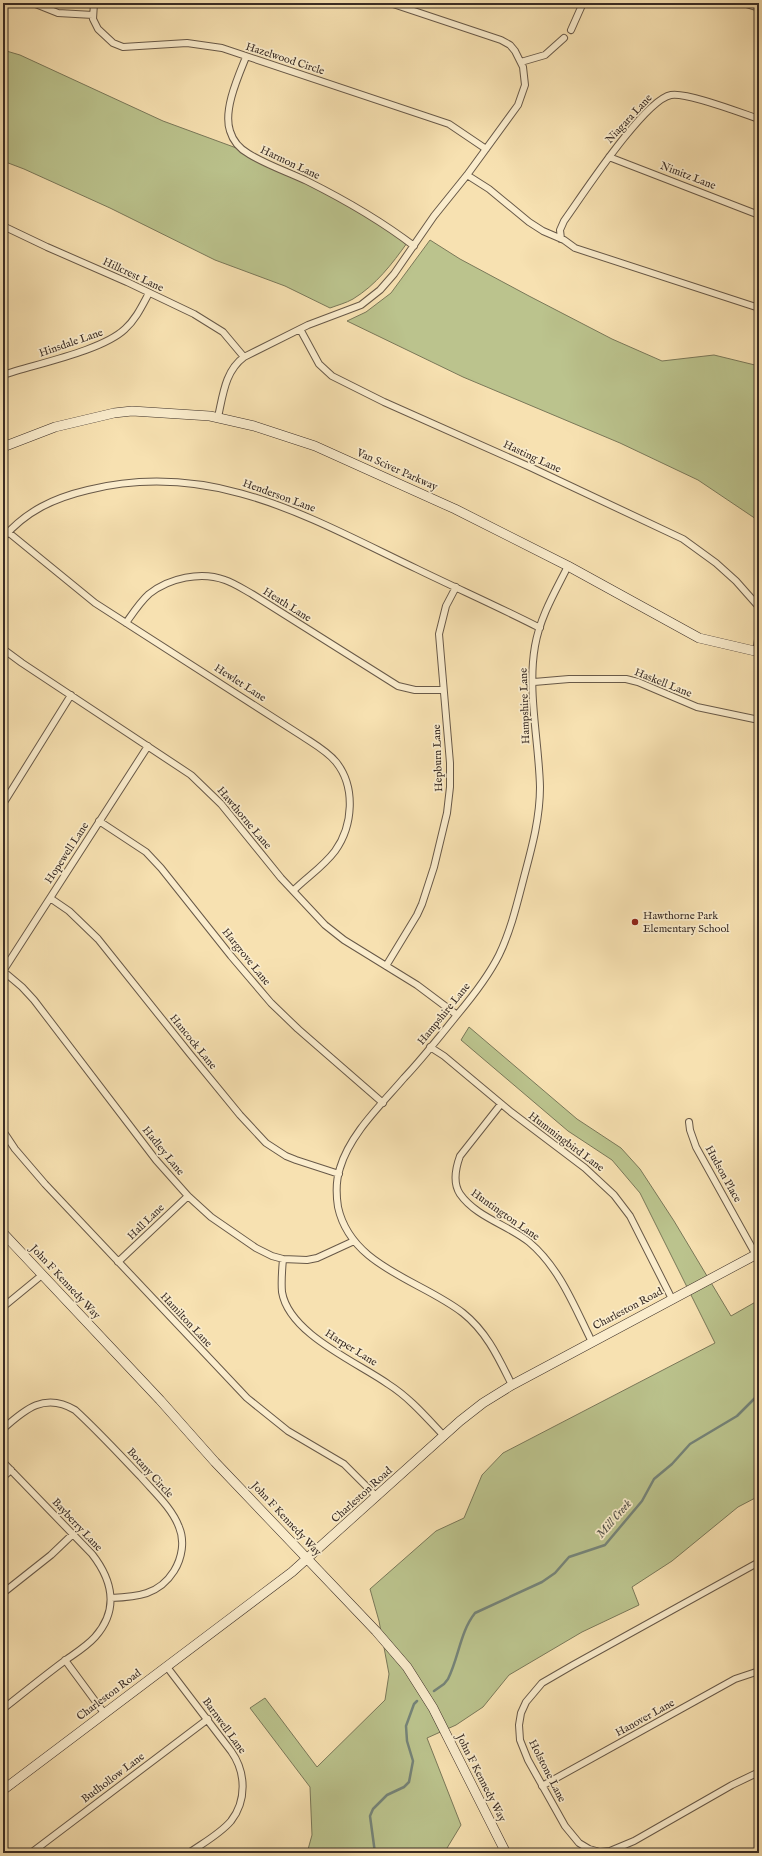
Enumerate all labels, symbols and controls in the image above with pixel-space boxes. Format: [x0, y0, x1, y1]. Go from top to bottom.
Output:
street label: Hazelwood Circle [244, 40, 326, 78]
street label: Niagara Lane [603, 91, 655, 147]
street label: Harmon Lane [258, 143, 322, 183]
street label: Nimitz Lane [658, 159, 718, 193]
street label: Hillcrest Lane [100, 255, 166, 295]
street label: Hinsdale Lane [37, 326, 105, 360]
street label: Hasting Lane [501, 437, 563, 477]
street label: Van Sciver Parkway [353, 445, 440, 494]
street label: Henderson Lane [241, 476, 317, 516]
street label: Heath Lane [260, 585, 314, 625]
street label: Hewlet Lane [211, 661, 269, 705]
street label: Haskell Lane [632, 665, 694, 701]
street label: Hampshire Lane [517, 668, 533, 744]
street label: Hepburn Lane [430, 724, 446, 792]
street label: Hawthorne Lane [214, 784, 274, 852]
street label: Hopewell Lane [42, 820, 92, 886]
place label: Hawthorne Park Elementary School [643, 909, 729, 936]
marker: Hawthorne Park Elementary School [630, 917, 640, 927]
street label: Hargrove Lane [219, 925, 273, 989]
street label: Hampshire Lane [415, 980, 473, 1048]
street label: Hancock Lane [166, 1011, 220, 1073]
street label: Hummingbird Lane [525, 1109, 607, 1175]
street label: Hadley Lane [139, 1124, 187, 1178]
street label: Hudson Place [702, 1143, 744, 1205]
street label: Huntington Lane [468, 1186, 542, 1244]
street label: Hall Lane [125, 1201, 167, 1243]
street label: John F Kennedy Way [25, 1240, 104, 1323]
street label: Charleston Road [591, 1285, 665, 1333]
street label: Hamilton Lane [157, 1290, 215, 1350]
street label: Harper Lane [322, 1326, 380, 1370]
street label: Botany Circle [124, 1445, 176, 1501]
street label: Charleston Road [329, 1464, 395, 1526]
street label: John F Kennedy Way [246, 1477, 325, 1560]
street label: Bayberry Lane [49, 1495, 105, 1555]
water label: Mill Creek [593, 1496, 635, 1541]
street label: Charleston Road [74, 1666, 144, 1724]
street label: Barnwell Lane [199, 1695, 249, 1757]
street label: Hanover Lane [613, 1696, 677, 1740]
street label: John F Kennedy Way [452, 1730, 509, 1825]
street label: Holstone Lane [525, 1737, 569, 1805]
street label: Budhollow Lane [79, 1750, 147, 1806]

